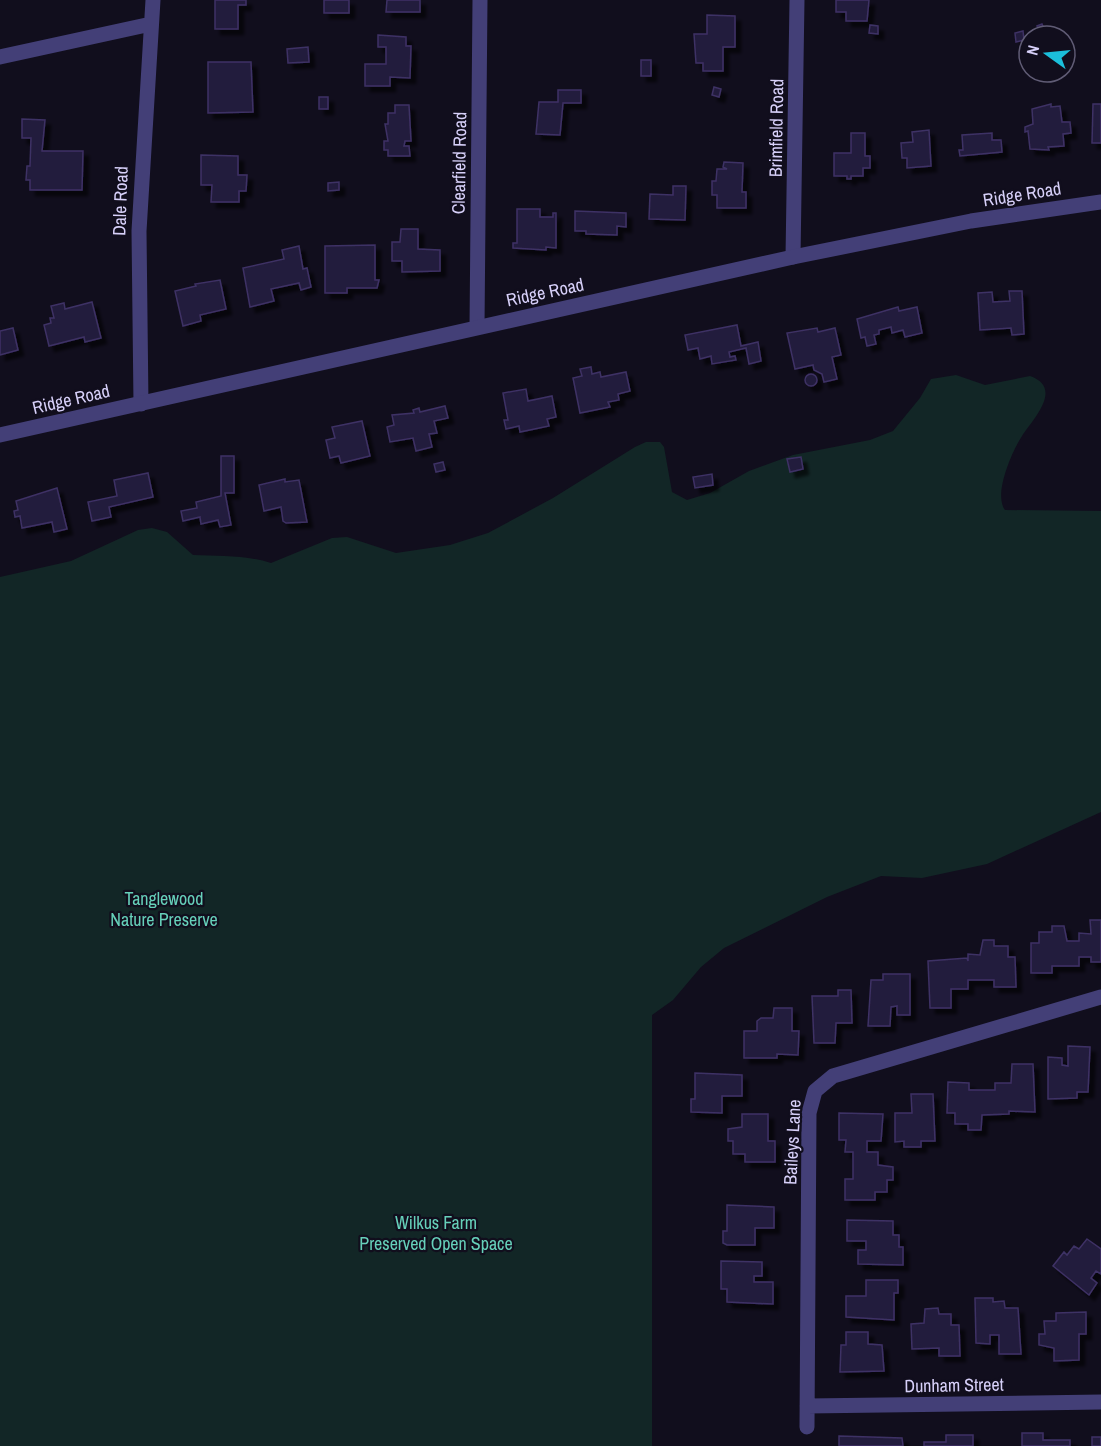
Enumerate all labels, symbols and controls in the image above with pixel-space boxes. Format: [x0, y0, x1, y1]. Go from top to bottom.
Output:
north arrow [1017, 24, 1077, 84]
text: N [1021, 43, 1044, 58]
street label: Brimfield Road [763, 79, 789, 177]
street label: Clearfield Road [446, 112, 472, 214]
street label: Dale Road [106, 166, 134, 236]
street label: Ridge Road [981, 175, 1063, 213]
street label: Ridge Road [504, 272, 586, 312]
street label: Ridge Road [30, 378, 112, 420]
park label: Tanglewood Nature Preserve [110, 886, 218, 932]
street label: Baileys Lane [777, 1099, 807, 1185]
park label: Wilkus Farm Preserved Open Space [359, 1210, 513, 1256]
street label: Dunham Street [904, 1372, 1004, 1398]

